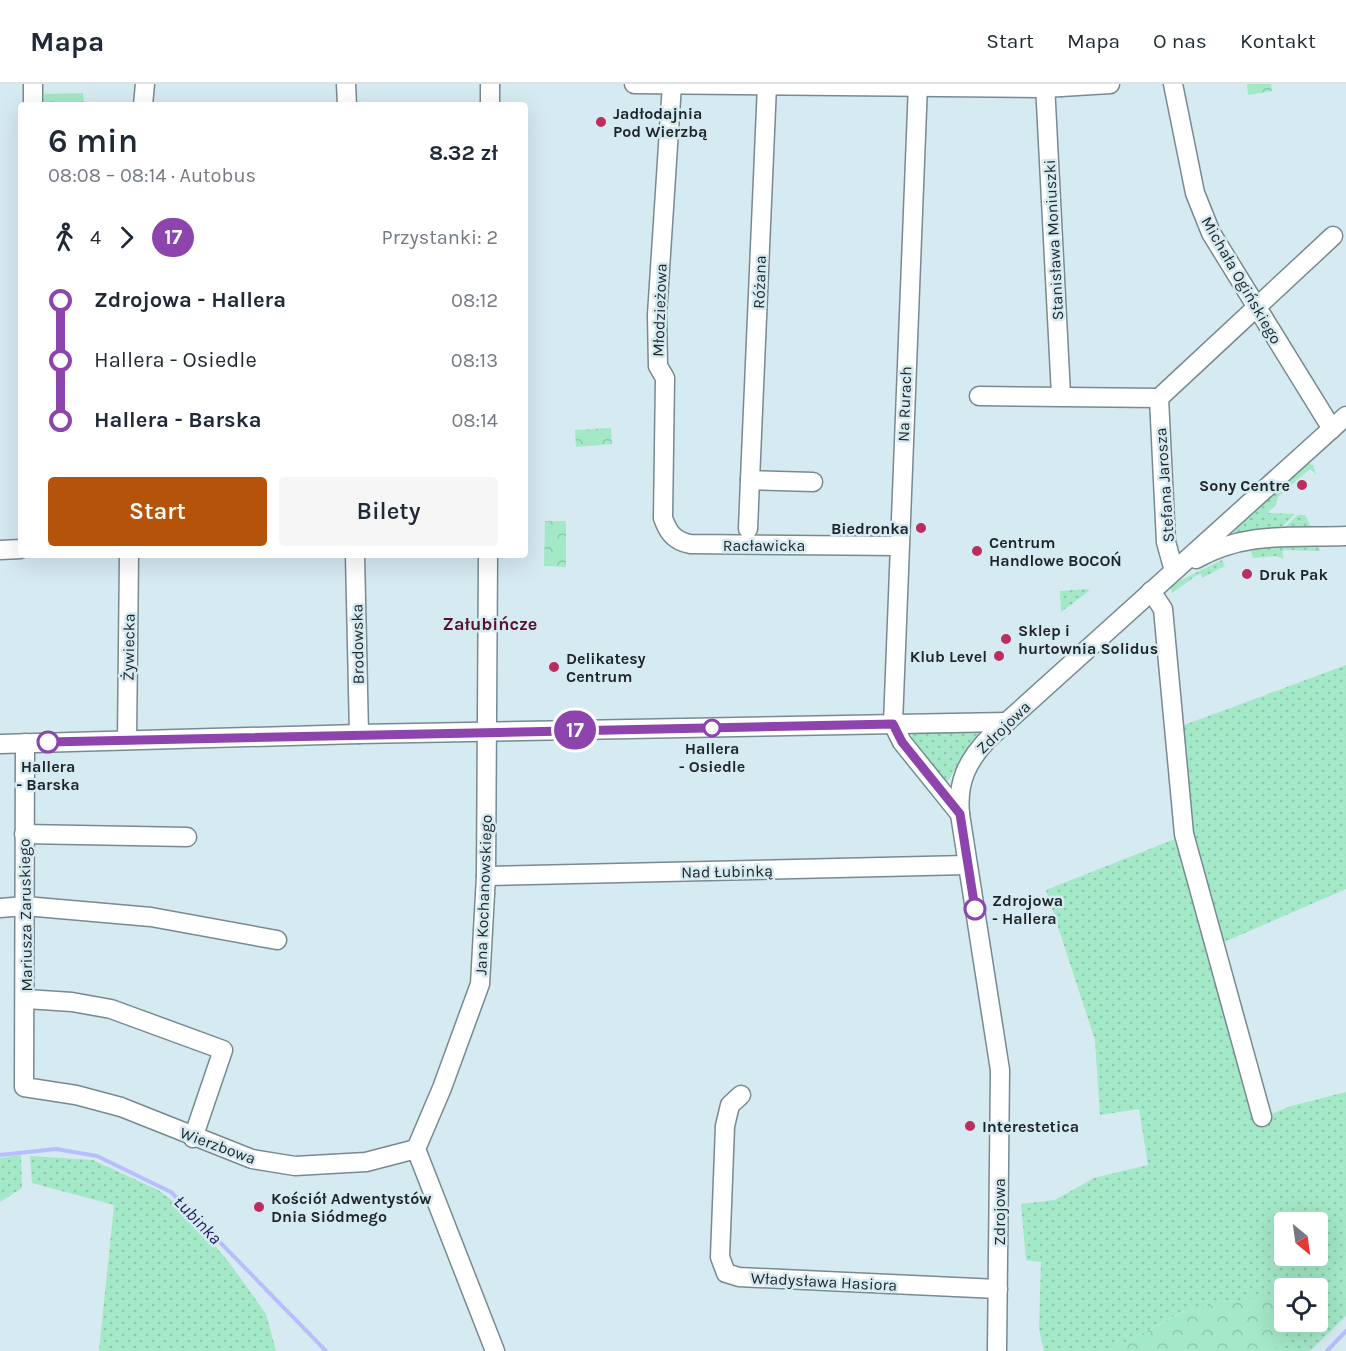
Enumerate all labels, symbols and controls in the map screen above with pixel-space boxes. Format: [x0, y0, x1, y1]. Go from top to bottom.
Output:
text: Mapa [30, 25, 104, 58]
text: Start [986, 29, 1034, 53]
text: Mapa [1067, 29, 1120, 53]
text: O nas [1153, 29, 1207, 53]
text: Kontakt [1240, 29, 1316, 53]
place label: Jadłodajnia Pod Wierzbą [613, 104, 708, 141]
marker: Jadłodajnia Pod Wierzbą [594, 115, 608, 129]
text: 6 min [48, 122, 138, 160]
text: 8.32 zł [429, 140, 498, 166]
street label: Stanisława Moniuszki [1040, 159, 1067, 321]
text: 08:08 – 08:14 · Autobus [48, 164, 256, 187]
street label: Michała Ogińskiego [1197, 213, 1286, 347]
icon: walk [48, 221, 81, 254]
icon: forward [110, 221, 143, 254]
text: 17 [164, 225, 182, 249]
text: 4 [90, 226, 101, 249]
text: Przystanki: 2 [382, 226, 498, 249]
street label: Różana [749, 255, 770, 309]
street label: Młodzieżowa [648, 263, 671, 357]
text: Zdrojowa - Hallera [94, 287, 286, 313]
text: 08:12 [451, 289, 498, 312]
text: Hallera - Osiedle [94, 347, 257, 373]
text: 08:13 [451, 349, 498, 372]
street label: Na Rurach [894, 366, 915, 442]
text: Hallera - Barska [94, 407, 262, 433]
text: 08:14 [451, 409, 498, 432]
street label: Stefana Jarosza [1151, 427, 1178, 543]
place label: Sony Centre [1199, 476, 1290, 495]
button: Start [48, 477, 267, 546]
button: Bilety [279, 477, 498, 546]
marker: Sony Centre [1295, 478, 1309, 492]
place label: Biedronka [831, 519, 909, 538]
marker: Biedronka [914, 521, 928, 535]
place label: Centrum Handlowe BOCOŃ [989, 533, 1122, 570]
street label: Racławicka [723, 536, 805, 555]
marker: Centrum Handlowe BOCOŃ [970, 544, 984, 558]
place label: Druk Pak [1259, 565, 1328, 584]
marker: Druk Pak [1240, 567, 1254, 581]
street label: Brodowska [347, 604, 368, 684]
street label: Żywiecka [118, 613, 139, 681]
district label: Załubińcze [443, 613, 537, 635]
place label: Sklep i hurtownia Solidus [1018, 621, 1158, 658]
marker: Sklep i hurtownia Solidus [999, 632, 1013, 646]
place label: Klub Level [910, 647, 987, 666]
place label: Delikatesy Centrum [566, 649, 645, 686]
marker: Klub Level [992, 649, 1006, 663]
marker: Delikatesy Centrum [547, 660, 561, 674]
street label: Zdrojowa [972, 697, 1034, 758]
line badge: 17 [548, 710, 602, 750]
text: 17 [566, 718, 584, 742]
marker: Hallera - Osiedle [703, 719, 721, 737]
marker: Hallera - Barska [37, 731, 59, 753]
place label: Hallera - Osiedle [679, 739, 745, 776]
place label: Hallera - Barska [16, 757, 80, 794]
street label: Jana Kochanowskiego [471, 814, 496, 976]
street label: Mariusza Zaruskiego [15, 838, 36, 992]
street label: Nad Łubinką [681, 861, 773, 882]
place label: Zdrojowa - Hallera [992, 891, 1063, 928]
marker: Zdrojowa - Hallera [964, 898, 986, 920]
place label: Interestetica [982, 1117, 1079, 1136]
marker: Interestetica [963, 1119, 977, 1133]
street label: Wierzbowa [177, 1123, 258, 1168]
street label: Zdrojowa [990, 1178, 1009, 1246]
place label: Kościół Adwentystów Dnia Siódmego [271, 1189, 431, 1226]
water label: Łubinka [169, 1191, 227, 1249]
marker: Kościół Adwentystów Dnia Siódmego [252, 1200, 266, 1214]
north arrow [1274, 1212, 1328, 1266]
map controls [1274, 1212, 1328, 1332]
street label: Władysława Hasiora [750, 1268, 898, 1295]
button: locate [1274, 1278, 1328, 1332]

